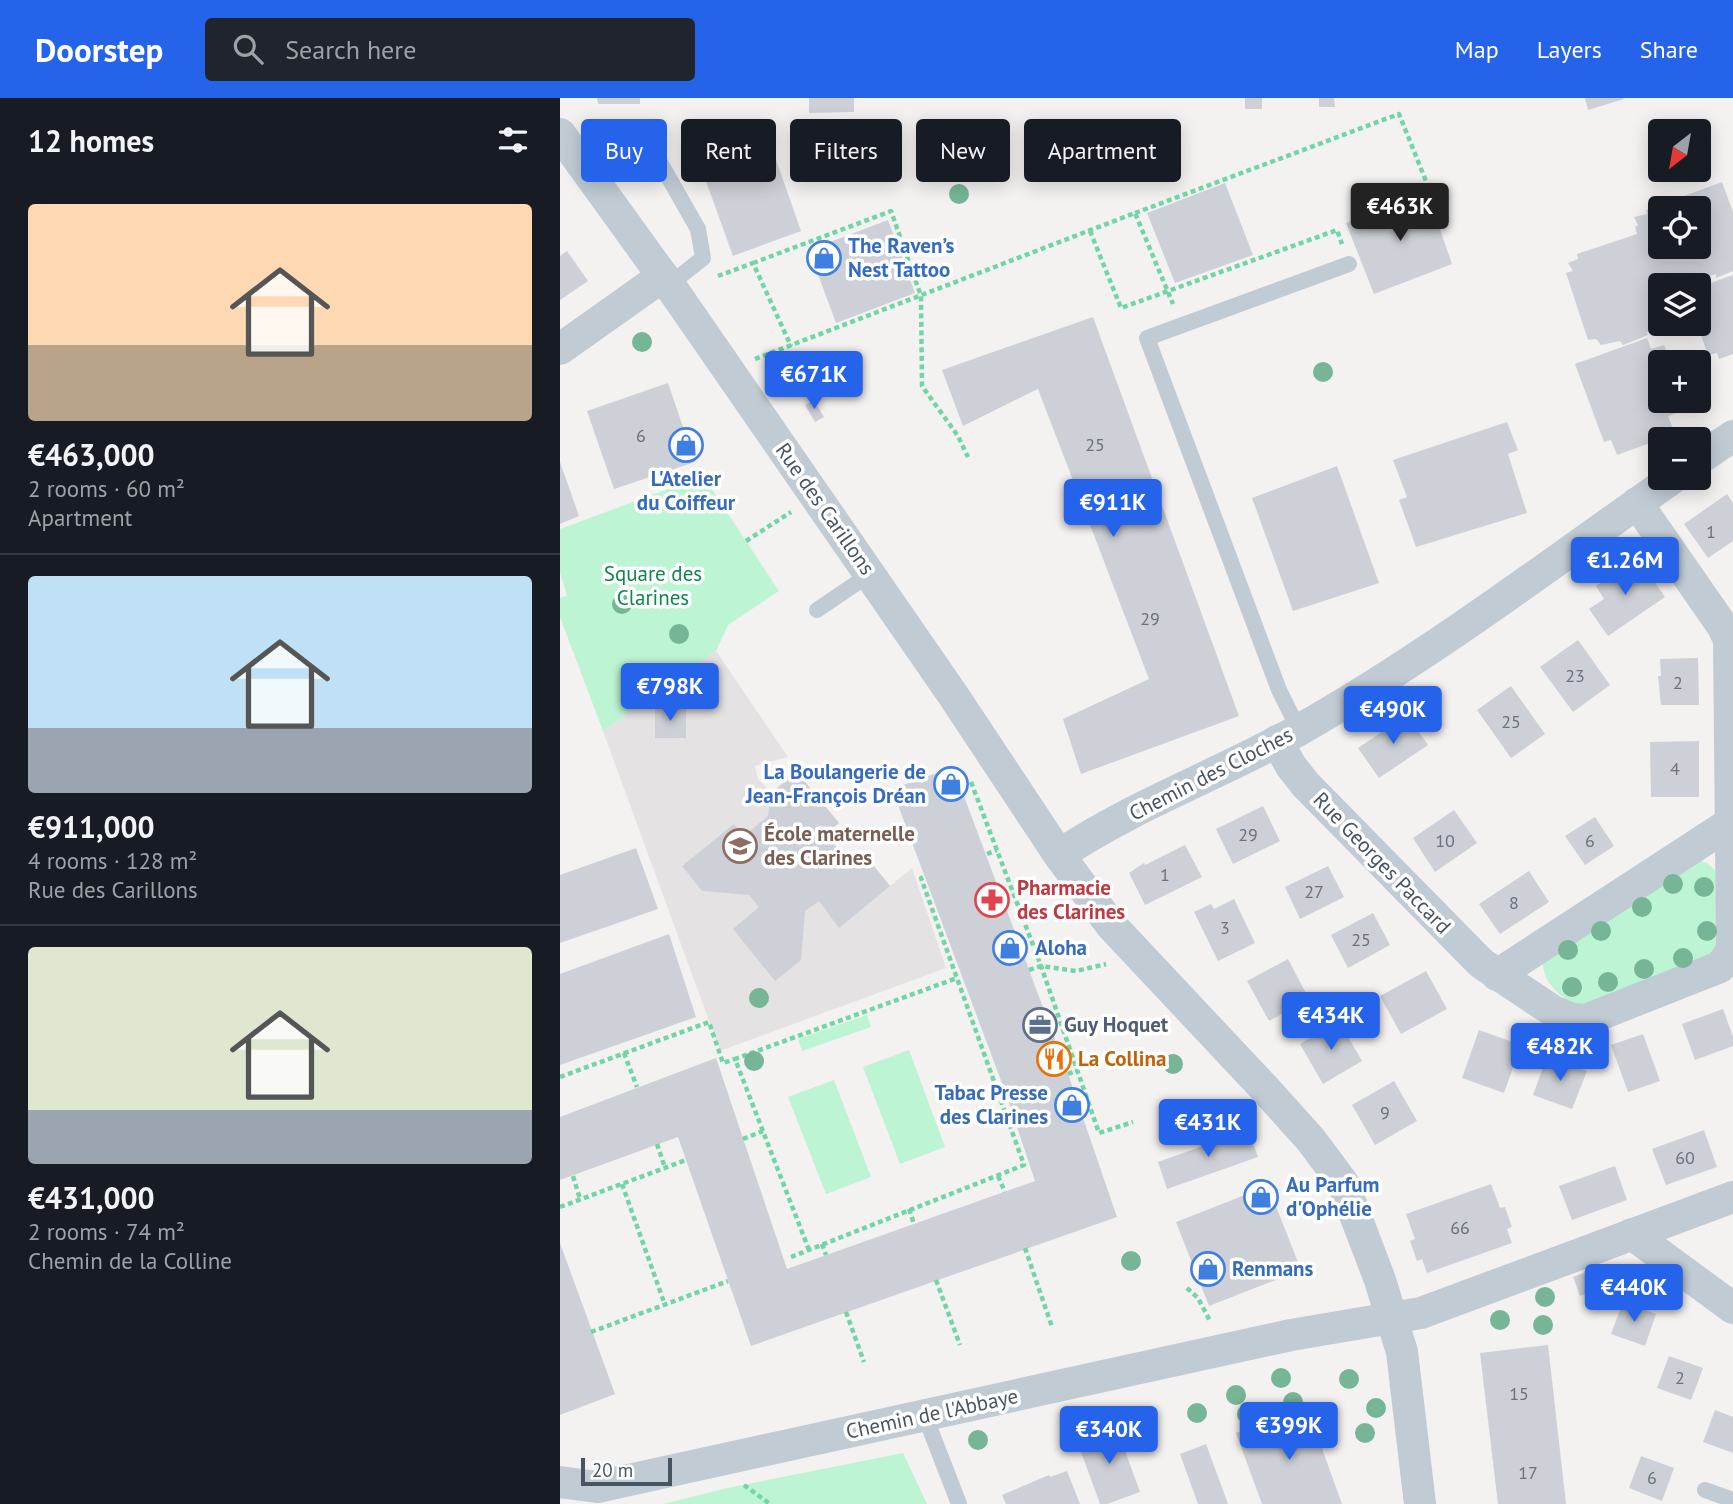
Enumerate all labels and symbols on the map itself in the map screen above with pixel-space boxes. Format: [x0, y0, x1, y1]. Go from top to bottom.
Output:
north arrow [1648, 119, 1712, 182]
pin: €463K [1351, 184, 1449, 243]
place label: The Raven’s Nest Tattoo [848, 232, 955, 283]
shop icon: The Raven’s Nest Tattoo [805, 239, 843, 277]
pin: €671K [765, 352, 863, 411]
house number: 6 [636, 424, 646, 447]
shop icon: L'Atelier du Coiffeur [667, 426, 705, 464]
house number: 25 [1085, 433, 1105, 456]
street label: Rue des Carillons [770, 437, 881, 580]
place label: L'Atelier du Coiffeur [637, 465, 736, 516]
pin: €911K [1064, 480, 1162, 539]
house number: 1 [1706, 520, 1716, 543]
pin: €1.26M [1568, 538, 1682, 597]
park label: Square des Clarines [604, 560, 702, 611]
house number: 29 [1140, 607, 1160, 630]
pin: €798K [621, 664, 719, 723]
house number: 23 [1565, 664, 1585, 687]
house number: 2 [1673, 671, 1683, 694]
pin: €490K [1344, 686, 1442, 746]
house number: 25 [1501, 710, 1521, 733]
street label: Chemin des Cloches [1124, 721, 1297, 826]
house number: 4 [1670, 757, 1680, 780]
place label: La Boulangerie de Jean-François Dréan [745, 758, 926, 809]
shop icon: La Boulangerie de Jean-François Dréan [932, 765, 970, 803]
street label: Rue Georges Paccard [1308, 786, 1457, 939]
place label: École maternelle des Clarines [764, 820, 915, 871]
house number: 29 [1238, 823, 1258, 846]
school or university icon: École maternelle des Clarines [721, 827, 759, 865]
house number: 10 [1435, 829, 1455, 852]
house number: 6 [1585, 829, 1595, 852]
house number: 1 [1160, 863, 1170, 886]
place label: Pharmacie des Clarines [1017, 874, 1125, 925]
house number: 27 [1304, 880, 1324, 903]
pharmacy icon: Pharmacie des Clarines [973, 881, 1011, 919]
house number: 8 [1509, 891, 1519, 914]
house number: 3 [1220, 916, 1230, 939]
house number: 25 [1351, 928, 1371, 951]
shop icon: Aloha [991, 929, 1029, 967]
place label: Aloha [1035, 934, 1087, 961]
pin: €434K [1282, 992, 1380, 1052]
office icon: Guy Hoquet [1021, 1006, 1059, 1044]
place label: Guy Hoquet [1064, 1011, 1169, 1038]
pin: €482K [1511, 1024, 1609, 1083]
restaurant icon: La Collina [1035, 1040, 1073, 1078]
place label: La Collina [1078, 1045, 1166, 1072]
place label: Tabac Presse des Clarines [934, 1079, 1048, 1130]
shop icon: Tabac Presse des Clarines [1053, 1086, 1091, 1124]
pin: €431K [1159, 1100, 1257, 1159]
house number: 9 [1380, 1101, 1390, 1124]
house number: 60 [1675, 1146, 1695, 1169]
place label: Au Parfum d'Ophélie [1286, 1171, 1379, 1222]
shop icon: Au Parfum d'Ophélie [1242, 1178, 1280, 1216]
house number: 66 [1450, 1216, 1470, 1239]
shop icon: Renmans [1189, 1250, 1227, 1288]
place label: Renmans [1232, 1255, 1314, 1282]
pin: €440K [1585, 1264, 1683, 1324]
house number: 2 [1675, 1366, 1685, 1389]
street label: Chemin de l'Abbaye [843, 1382, 1020, 1445]
house number: 15 [1509, 1382, 1529, 1405]
pin: €399K [1240, 1402, 1338, 1462]
pin: €340K [1060, 1406, 1158, 1466]
scale bar [581, 1455, 672, 1487]
house number: 17 [1518, 1461, 1538, 1484]
house number: 6 [1647, 1466, 1657, 1489]

